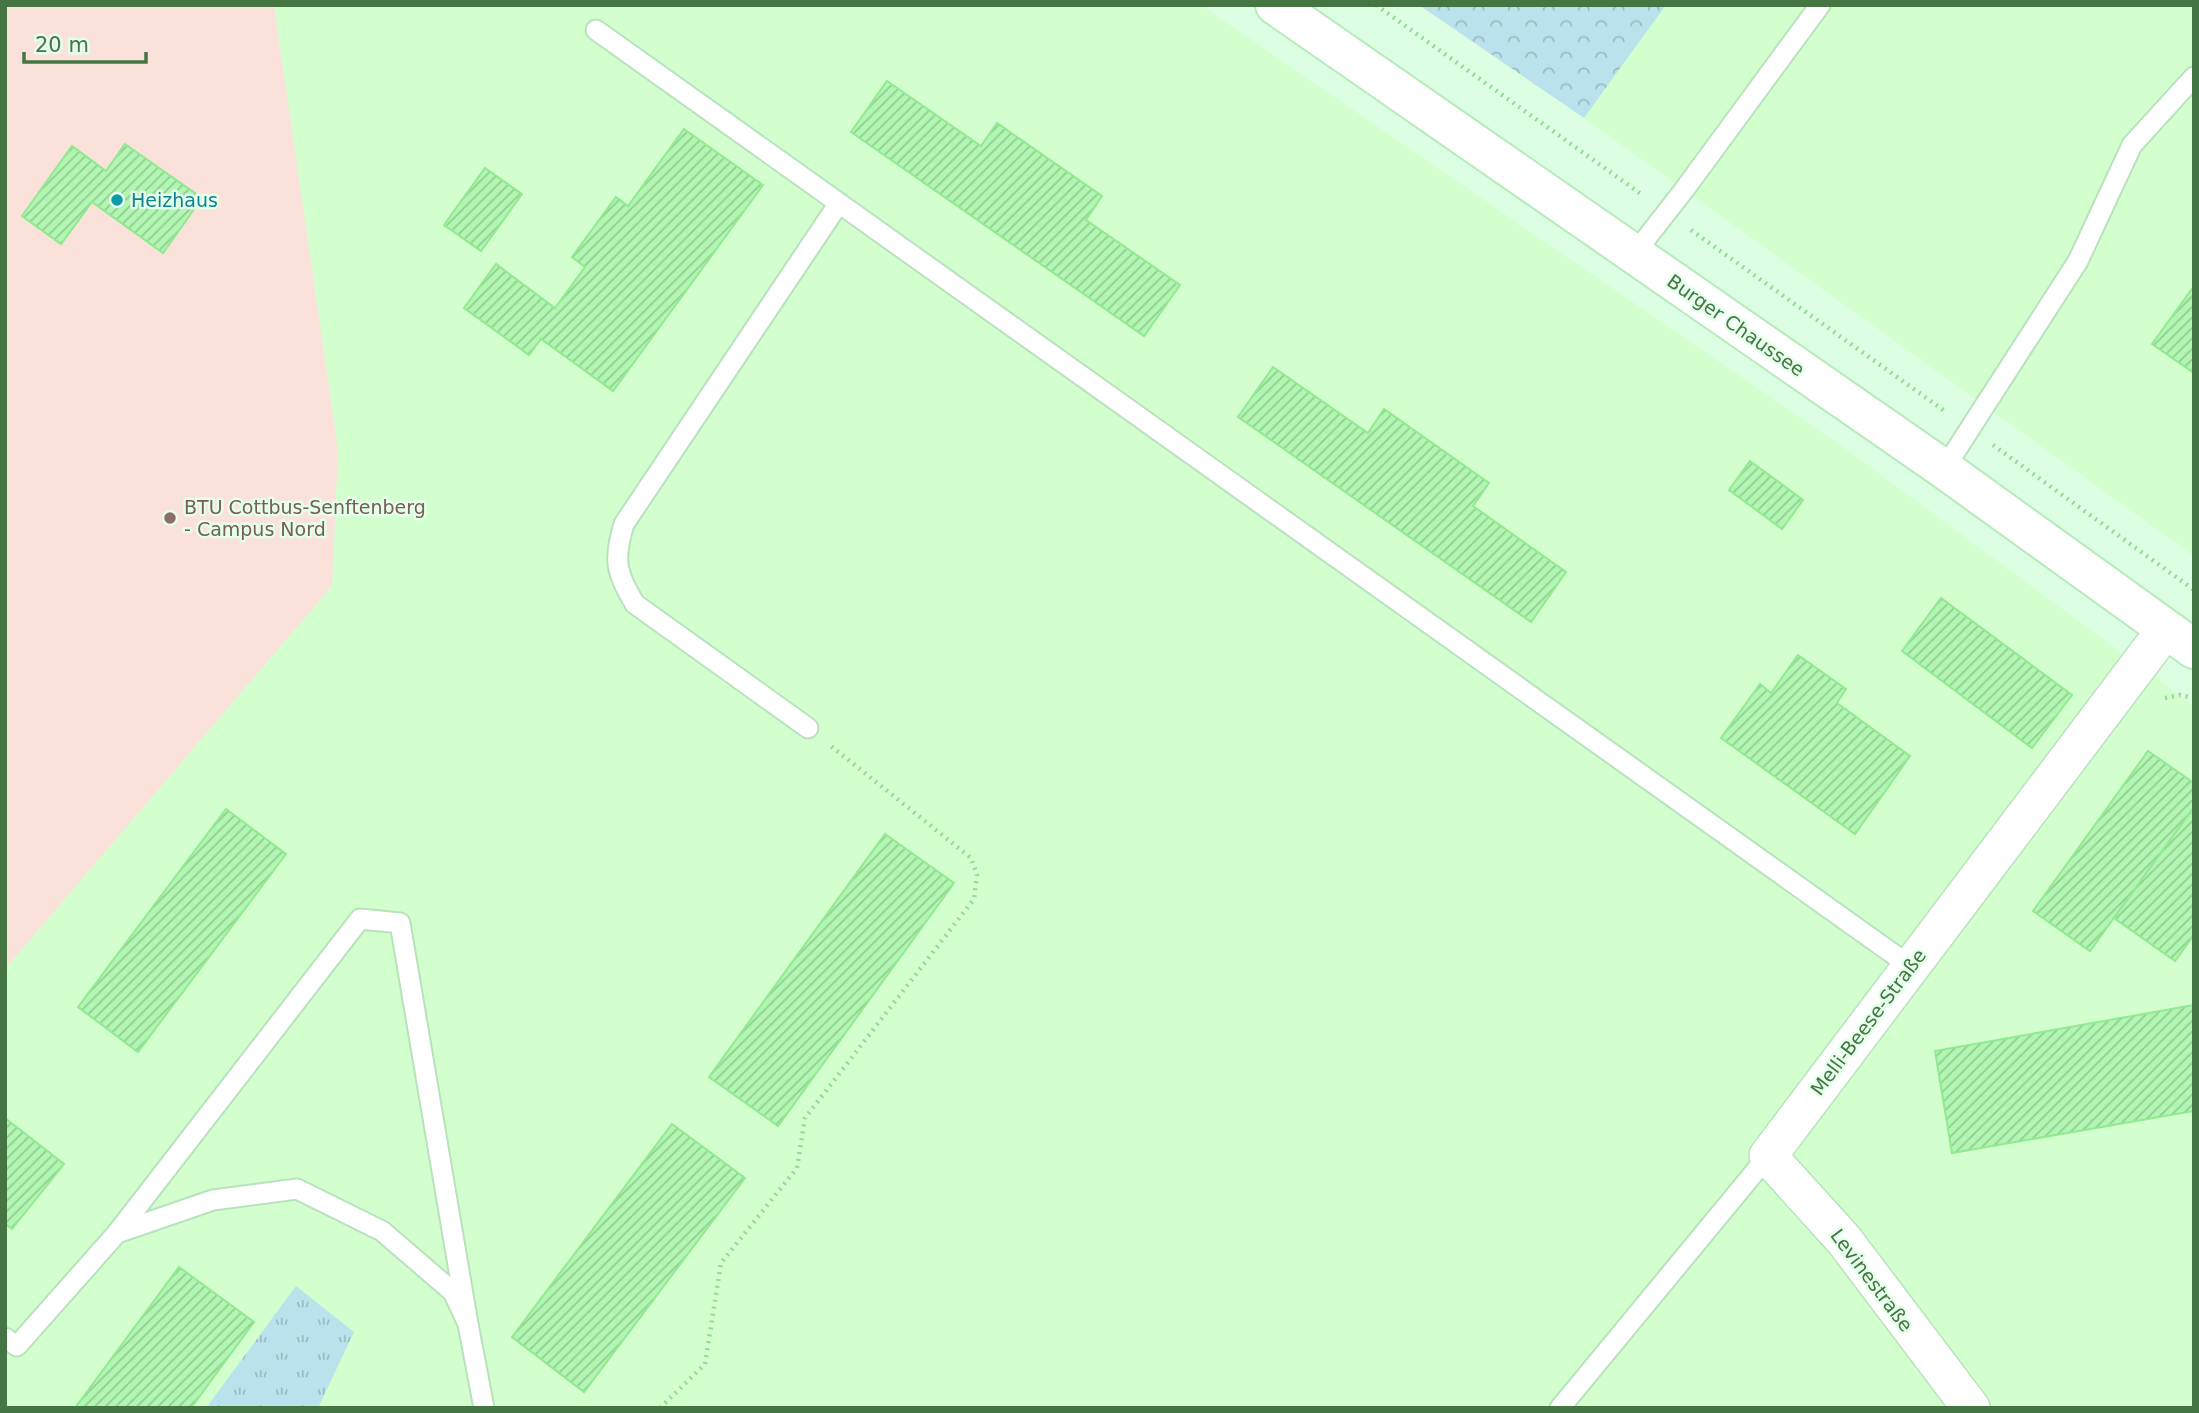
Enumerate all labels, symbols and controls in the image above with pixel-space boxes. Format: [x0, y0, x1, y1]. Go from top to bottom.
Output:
scale bar [24, 21, 147, 65]
text: 20 m [35, 33, 89, 57]
place label: Heizhaus [131, 189, 218, 211]
marker: Heizhaus [109, 192, 125, 208]
street label: Burger Chaussee [1663, 269, 1809, 381]
place label: BTU Cottbus-Senftenberg - Campus Nord [184, 496, 426, 540]
marker: BTU Cottbus-Senftenberg - Campus Nord [162, 510, 178, 526]
street label: Melli-Beese-Straße [1806, 944, 1930, 1100]
street label: Levinestraße [1826, 1224, 1918, 1336]

